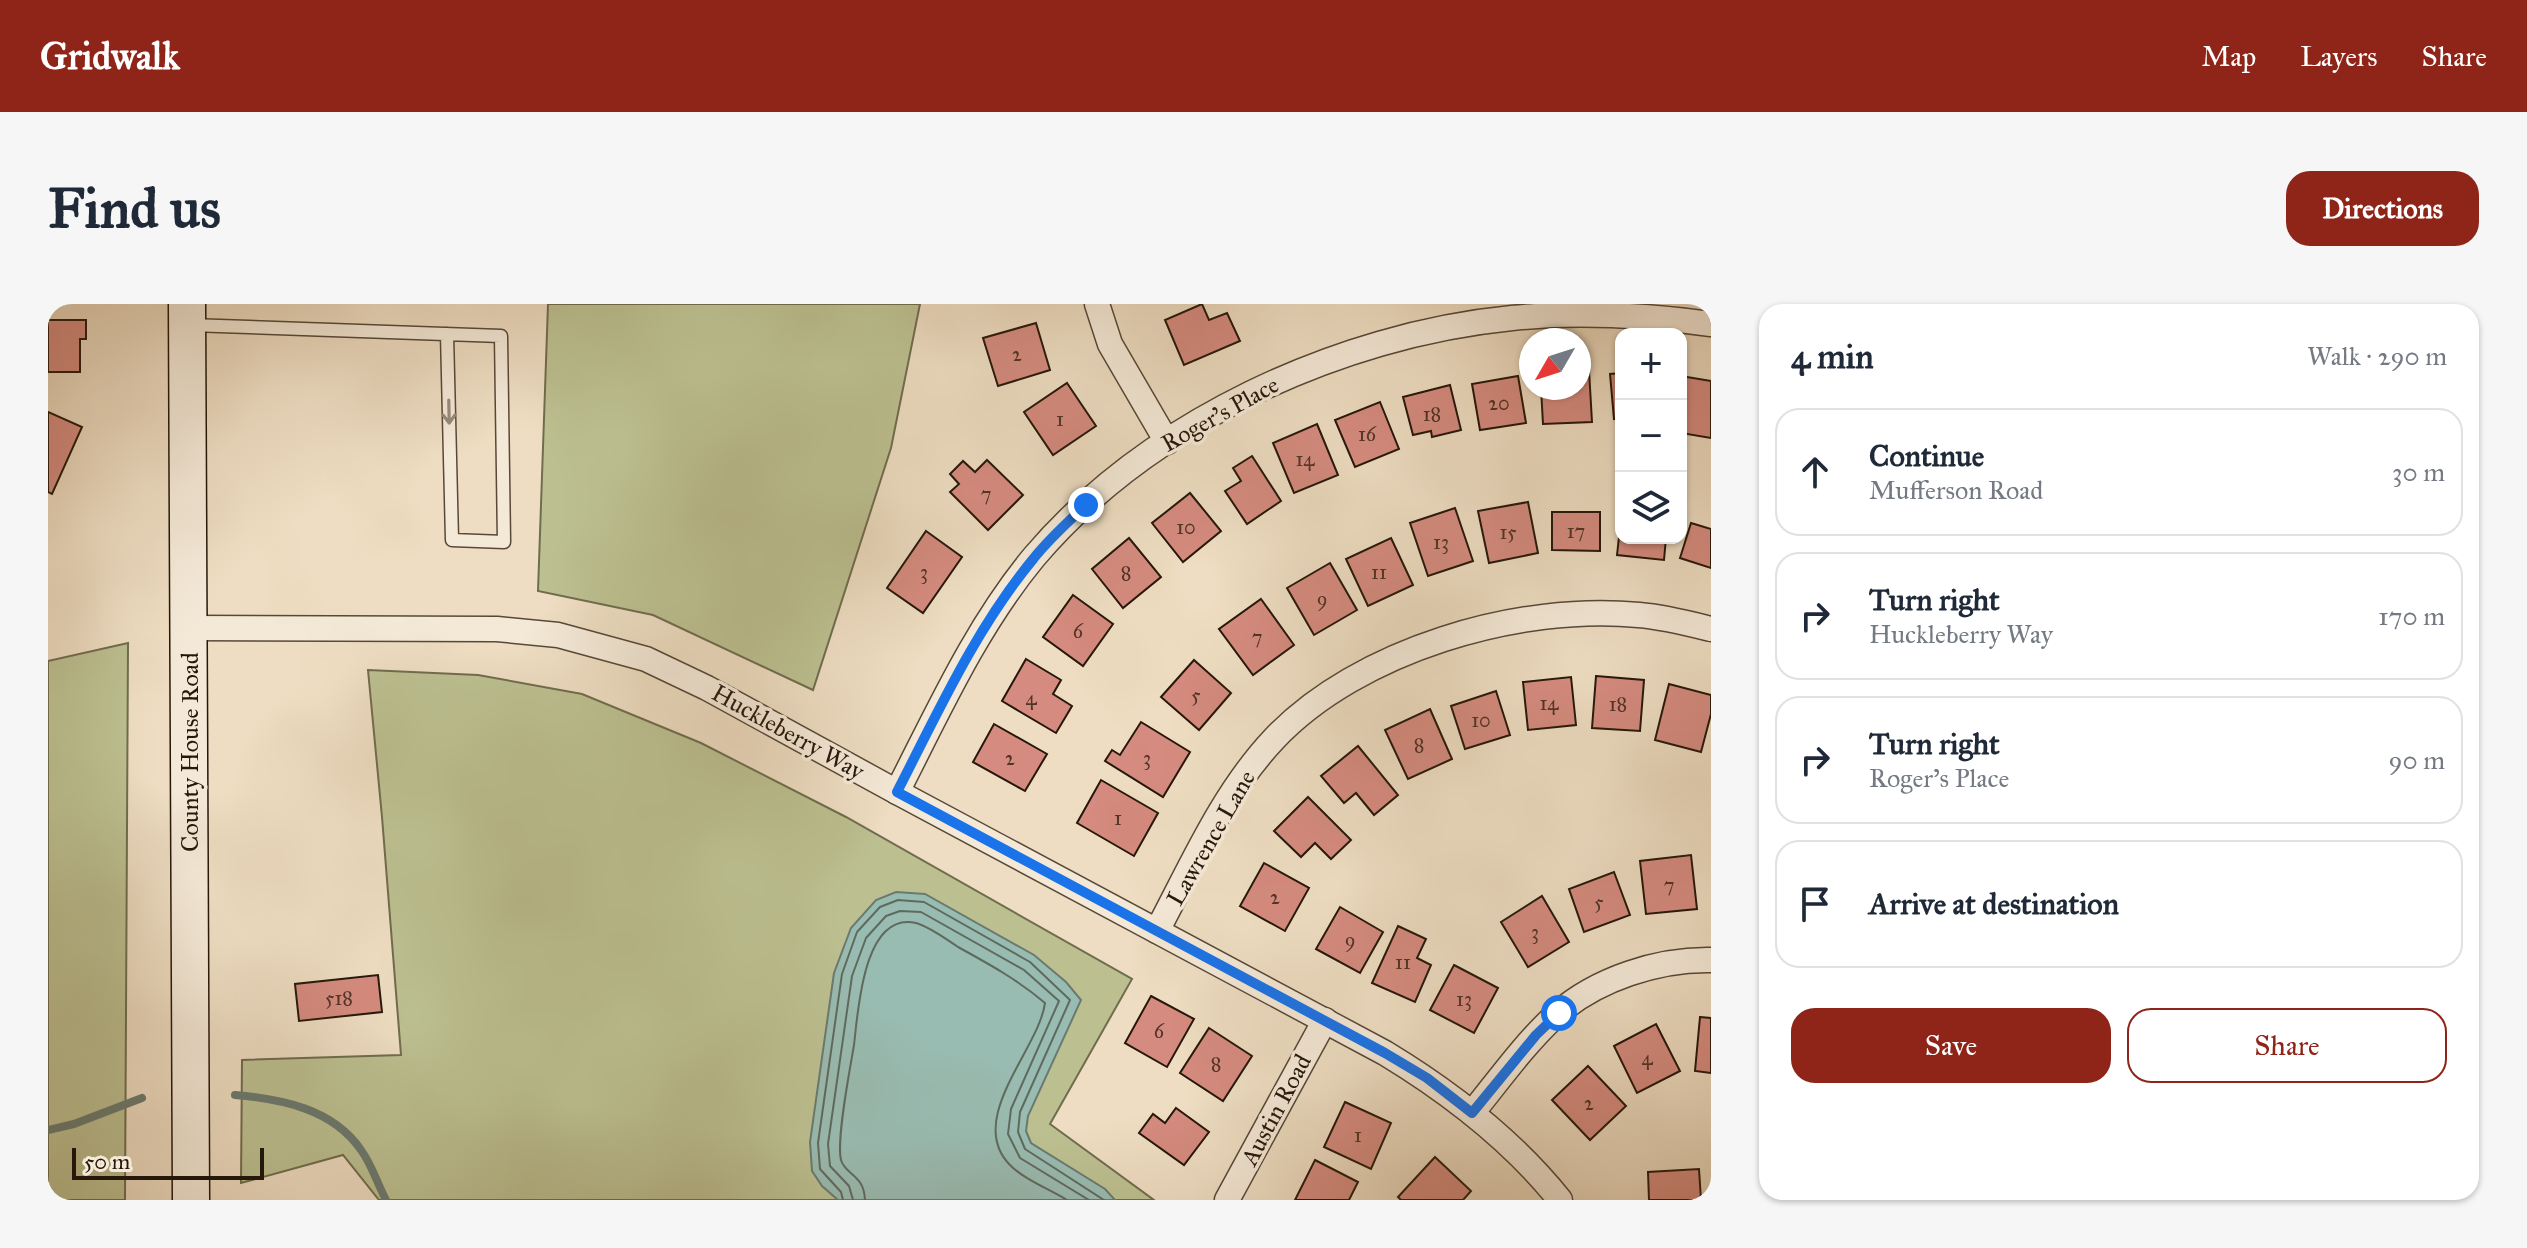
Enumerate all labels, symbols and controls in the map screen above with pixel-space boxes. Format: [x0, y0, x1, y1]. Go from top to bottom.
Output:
text: Gridwalk [40, 33, 180, 79]
text: Map [2201, 39, 2256, 74]
text: Layers [2300, 39, 2378, 74]
text: Share [2422, 39, 2487, 74]
button: Directions [2286, 171, 2479, 246]
text: Find us [48, 174, 221, 242]
north arrow [1519, 328, 1591, 400]
map controls [1615, 328, 1687, 544]
button: + [1615, 328, 1687, 400]
text: 4 min [1791, 336, 1874, 377]
text: Walk · 290 m [2307, 340, 2447, 372]
house number: 2 [1012, 342, 1022, 366]
street label: Roger's Place [1156, 369, 1284, 459]
house number: 20 [1488, 391, 1510, 415]
one-way arrow [441, 398, 456, 425]
button: − [1615, 400, 1687, 472]
house number: 18 [1423, 402, 1441, 426]
house number: 1 [1056, 407, 1064, 431]
house number: 16 [1358, 422, 1377, 446]
text: Continue [1869, 438, 1984, 474]
house number: 14 [1295, 447, 1315, 471]
icon: ahead [1793, 450, 1837, 494]
text: 30 m [2392, 456, 2445, 488]
button: layers [1615, 472, 1687, 544]
text: Mufferson Road [1869, 474, 2043, 506]
house number: 7 [981, 482, 991, 506]
route end [1068, 487, 1104, 523]
house number: 10 [1176, 515, 1196, 539]
house number: 17 [1567, 519, 1585, 543]
house number: 15 [1499, 520, 1517, 544]
house number: 13 [1433, 530, 1449, 554]
house number: 3 [920, 560, 928, 584]
house number: 11 [1371, 560, 1387, 584]
house number: 8 [1121, 561, 1131, 585]
text: Turn right [1869, 582, 2000, 618]
house number: 9 [1317, 587, 1327, 611]
icon: right [1793, 594, 1837, 638]
text: 170 m [2378, 600, 2445, 632]
text: Huckleberry Way [1869, 618, 2053, 650]
house number: 6 [1073, 619, 1084, 643]
house number: 7 [1252, 625, 1262, 649]
street label: County House Road [175, 652, 205, 852]
street label: Huckleberry Way [706, 678, 870, 787]
house number: 5 [1191, 683, 1201, 707]
house number: 4 [1025, 686, 1037, 710]
house number: 14 [1539, 691, 1559, 715]
house number: 18 [1609, 692, 1627, 716]
house number: 10 [1471, 708, 1491, 732]
text: Turn right [1869, 726, 2000, 762]
house number: 8 [1414, 733, 1424, 757]
icon: right [1793, 738, 1837, 782]
text: 90 m [2388, 744, 2445, 776]
house number: 2 [1005, 746, 1015, 770]
house number: 3 [1143, 746, 1151, 770]
text: Roger's Place [1869, 762, 2009, 794]
street label: Lawrence Lane [1160, 765, 1262, 911]
house number: 1 [1114, 806, 1122, 830]
house number: 7 [1664, 873, 1674, 897]
icon: arrive [1793, 882, 1837, 926]
house number: 2 [1270, 885, 1280, 909]
text: Arrive at destination [1869, 886, 2119, 922]
house number: 5 [1594, 890, 1604, 914]
house number: 3 [1531, 920, 1539, 944]
house number: 9 [1345, 928, 1355, 952]
house number: 11 [1395, 950, 1411, 974]
house number: 518 [325, 986, 353, 1010]
house number: 13 [1456, 987, 1472, 1011]
route start [1541, 995, 1577, 1031]
button: Save [1791, 1008, 2111, 1083]
button: Share [2127, 1008, 2447, 1083]
house number: 6 [1154, 1019, 1165, 1043]
house number: 4 [1641, 1046, 1653, 1070]
street label: Austin Road [1234, 1049, 1318, 1172]
house number: 8 [1211, 1052, 1221, 1076]
house number: 2 [1584, 1091, 1594, 1115]
house number: 1 [1354, 1123, 1362, 1147]
scale bar [72, 1144, 264, 1180]
text: 50 m [84, 1148, 130, 1175]

